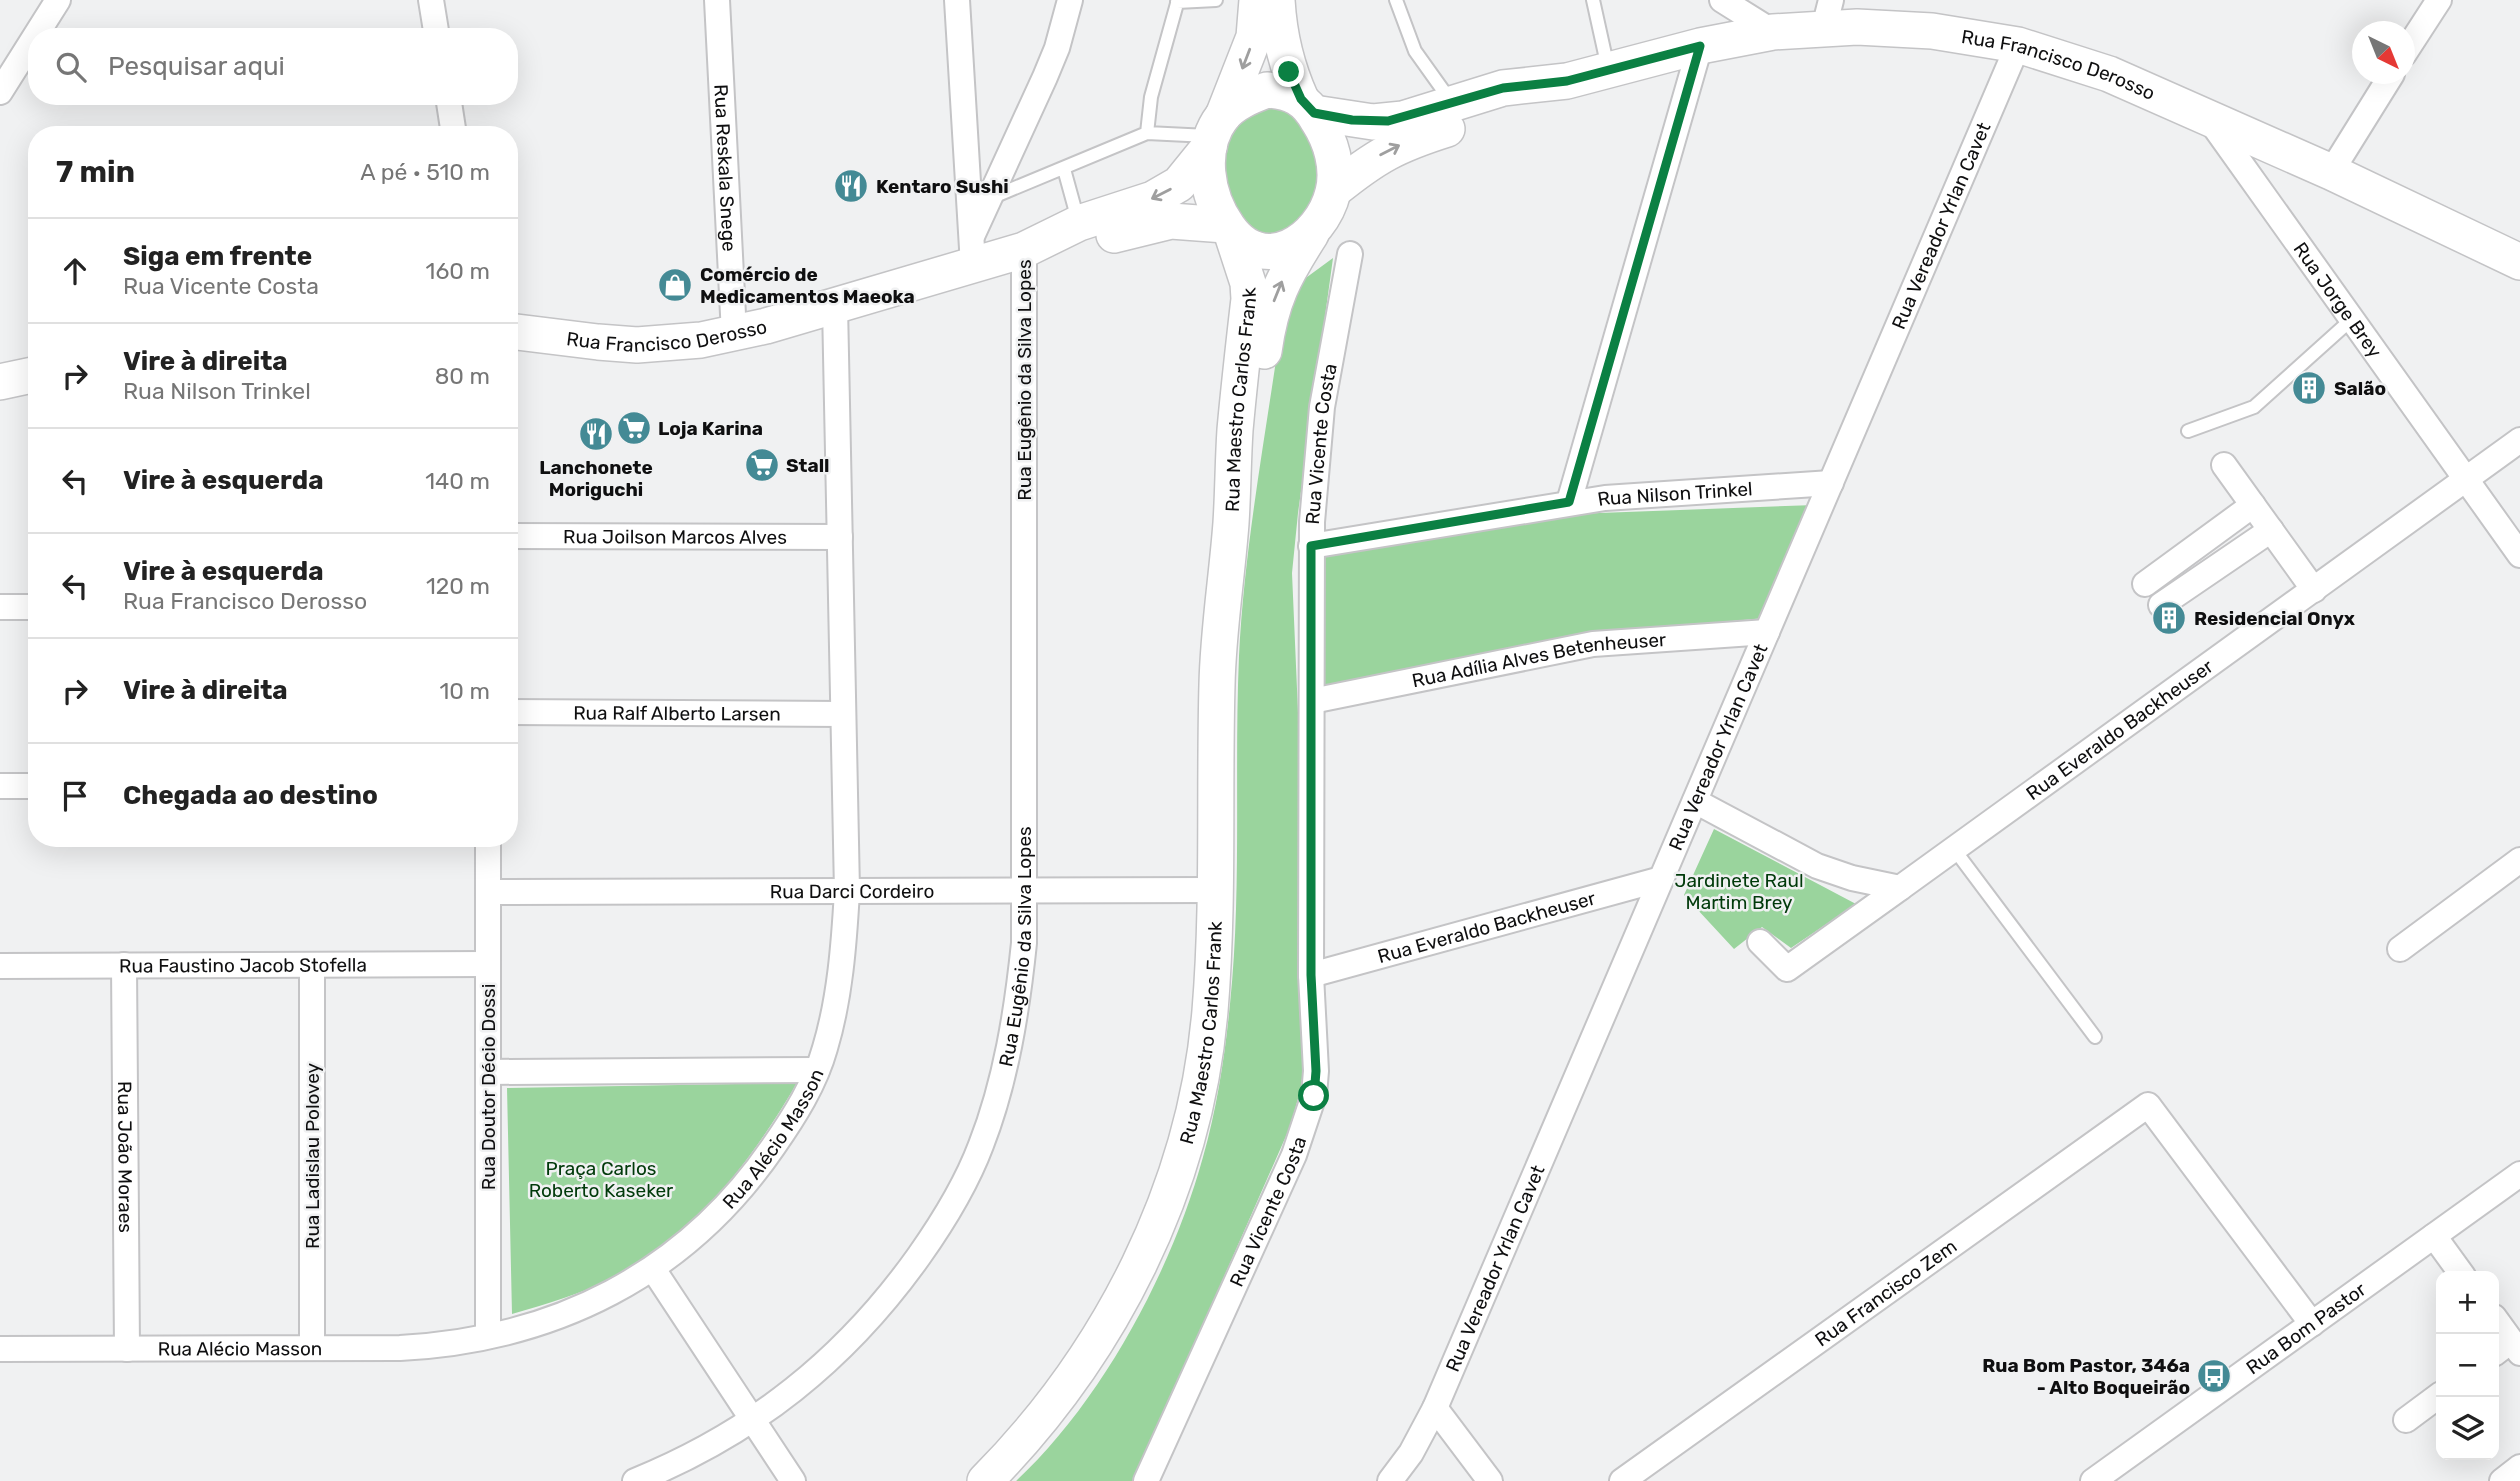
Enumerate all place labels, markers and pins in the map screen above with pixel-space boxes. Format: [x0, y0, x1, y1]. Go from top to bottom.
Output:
restaurant icon: Kentaro Sushi [832, 167, 870, 205]
place label: Kentaro Sushi [876, 175, 1009, 198]
place label: Comércio de Medicamentos Maeoka [700, 263, 915, 308]
shop icon: Comércio de Medicamentos Maeoka [656, 266, 694, 304]
building icon: Salão [2290, 369, 2328, 407]
place label: Salão [2334, 377, 2386, 400]
supermarket icon: Loja Karina [615, 409, 653, 447]
restaurant icon: Lanchonete Moriguchi [577, 415, 615, 453]
place label: Loja Karina [658, 417, 763, 440]
supermarket icon: Stall [743, 446, 781, 484]
place label: Stall [786, 454, 830, 477]
place label: Lanchonete Moriguchi [539, 456, 653, 501]
building icon: Residencial Onyx [2150, 599, 2188, 637]
place label: Residencial Onyx [2194, 607, 2355, 630]
place label: Rua Bom Pastor, 346a - Alto Boqueirão [1982, 1354, 2190, 1399]
bus stop icon: Rua Bom Pastor, 346a - Alto Boqueirão [2195, 1357, 2233, 1395]

